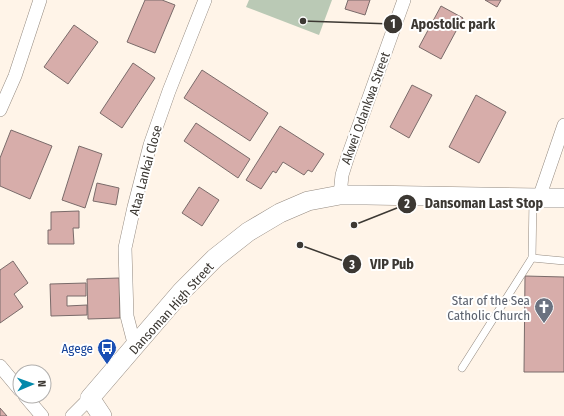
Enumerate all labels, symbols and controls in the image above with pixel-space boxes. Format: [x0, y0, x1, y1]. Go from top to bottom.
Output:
callout: Apostolic park [383, 11, 503, 37]
text: Apostolic park [410, 16, 496, 33]
text: 1 [390, 17, 396, 31]
street label: Akwei Odankwa Street [338, 49, 393, 166]
street label: Ataa Lankai Close [126, 123, 165, 217]
callout: Dansoman Last Stop [397, 191, 552, 217]
text: Dansoman Last Stop [425, 195, 544, 212]
text: 2 [403, 197, 410, 211]
callout: VIP Pub [342, 251, 421, 277]
text: VIP Pub [369, 256, 414, 273]
text: 3 [348, 258, 355, 272]
street label: Dansoman High Street [126, 259, 217, 357]
place label: Star of the Sea Catholic Church [447, 293, 530, 323]
church icon: Star of the Sea Catholic Church [533, 296, 555, 324]
bus stop icon: Agege [96, 337, 118, 365]
place label: Agege [62, 341, 93, 356]
north arrow [12, 364, 52, 404]
text: N [35, 380, 48, 387]

